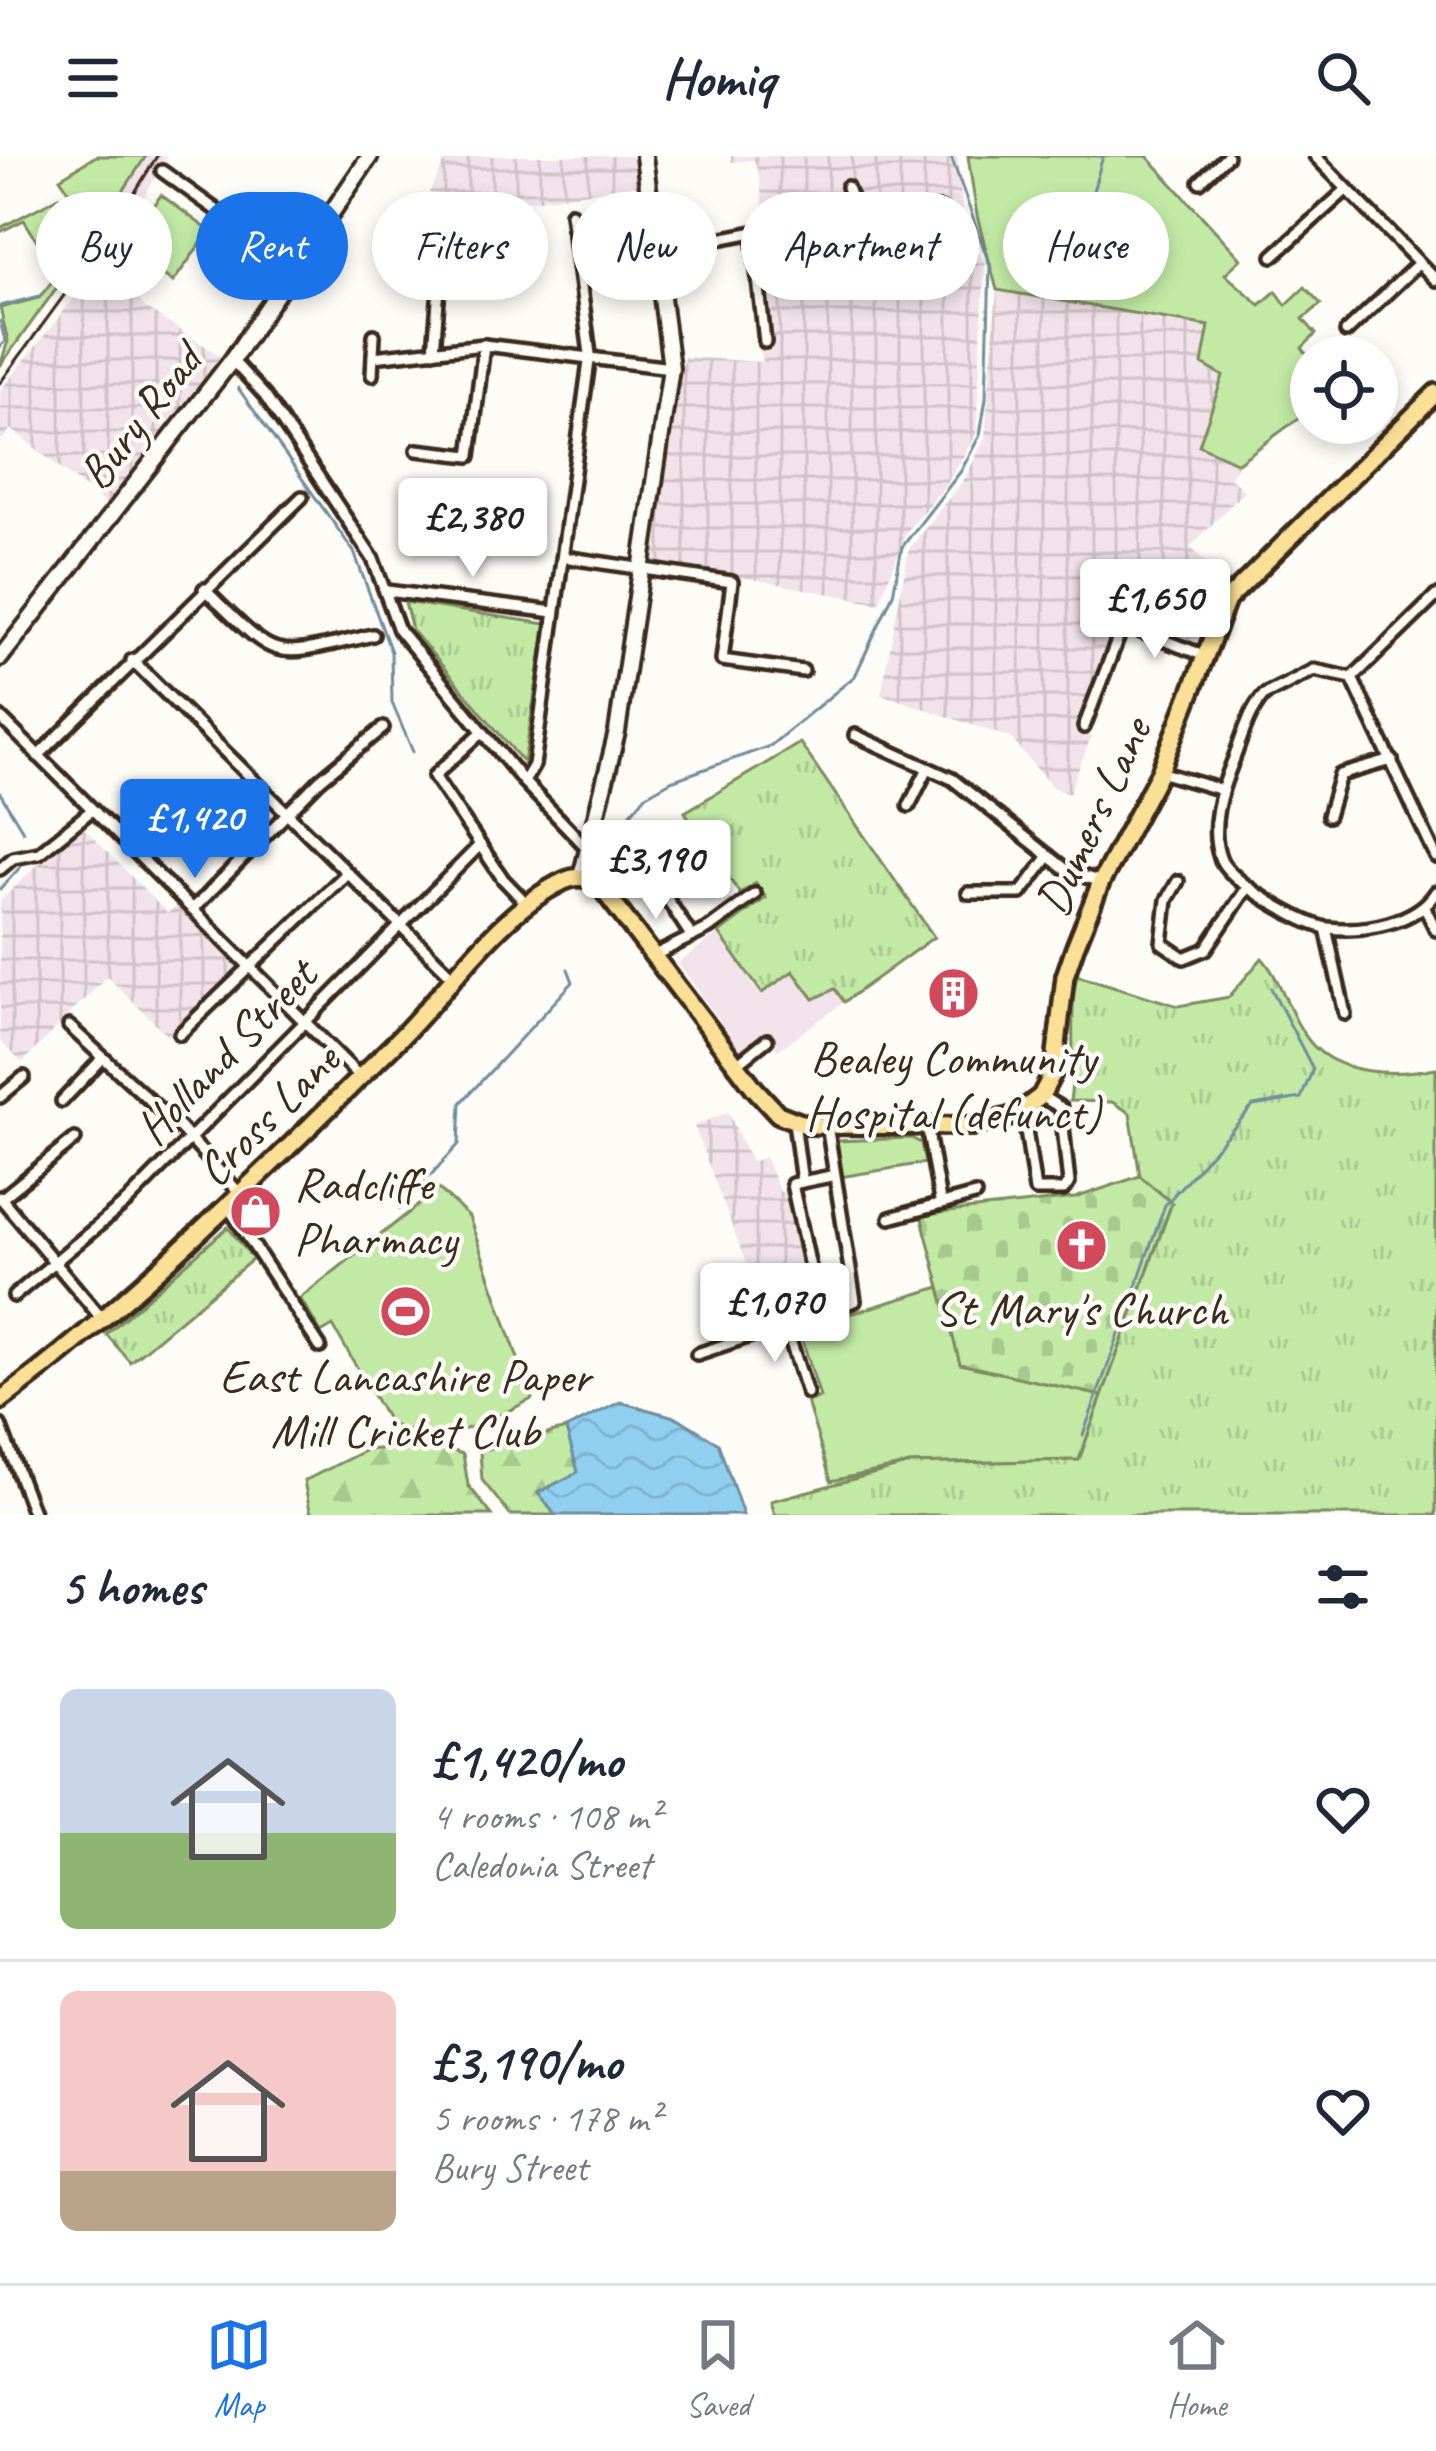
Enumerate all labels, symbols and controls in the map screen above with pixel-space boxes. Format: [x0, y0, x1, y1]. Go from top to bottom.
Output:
text: Homiq [662, 44, 774, 112]
icon: menu [60, 45, 126, 111]
icon: search [1310, 45, 1376, 111]
chip: Buy [36, 192, 172, 300]
chip: Rent [196, 192, 348, 300]
chip: Filters [372, 192, 548, 300]
chip: New [572, 192, 717, 300]
chip: Apartment [741, 192, 979, 300]
chip: House [1003, 192, 1169, 300]
street label: Bury Road [65, 327, 219, 501]
map controls [1290, 336, 1398, 444]
button: locate [1290, 336, 1398, 444]
pin: £2,380 [375, 478, 571, 580]
text: £2,380 [425, 492, 521, 541]
pin: £1,650 [1057, 559, 1253, 661]
text: £1,650 [1107, 573, 1203, 622]
street label: Dumers Lane [1021, 705, 1166, 925]
pin: £1,420 [97, 779, 293, 881]
text: £1,420 [147, 793, 243, 842]
pin: £3,190 [558, 820, 754, 922]
text: £3,190 [608, 834, 704, 883]
street label: Holland Street [122, 943, 332, 1157]
building icon: Bealey Community Hospital (defunct) [925, 966, 981, 1022]
street label: Cross Lane [184, 1028, 354, 1199]
place label: Bealey Community Hospital (defunct) [805, 1028, 1103, 1143]
place label: Radcliffe Pharmacy [294, 1154, 460, 1269]
shop icon: Radcliffe Pharmacy [227, 1183, 283, 1239]
church icon: St Mary's Church [1053, 1217, 1109, 1273]
pin: £1,070 [677, 1263, 873, 1365]
text: £1,070 [727, 1277, 823, 1326]
place label: St Mary's Church [935, 1279, 1230, 1339]
sports icon: East Lancashire Paper Mill Cricket Club [377, 1284, 433, 1340]
place label: East Lancashire Paper Mill Cricket Club [220, 1346, 594, 1461]
icon: filters [1310, 1554, 1376, 1620]
text: 5 homes [60, 1555, 203, 1619]
text: £1,420/mo [432, 1728, 622, 1792]
icon: home [156, 1737, 300, 1881]
icon: heart [1310, 1776, 1376, 1842]
text: 4 rooms · 108 m² [432, 1792, 660, 1841]
text: Caledonia Street [432, 1841, 651, 1890]
text: £3,190/mo [432, 2030, 622, 2094]
icon: home [156, 2039, 300, 2183]
icon: heart [1310, 2078, 1376, 2144]
text: 5 rooms · 178 m² [432, 2094, 660, 2143]
text: Bury Street [432, 2143, 588, 2192]
tab: Map [206, 2312, 272, 2426]
tab: Saved [685, 2312, 751, 2426]
tab: Home [1164, 2312, 1230, 2426]

